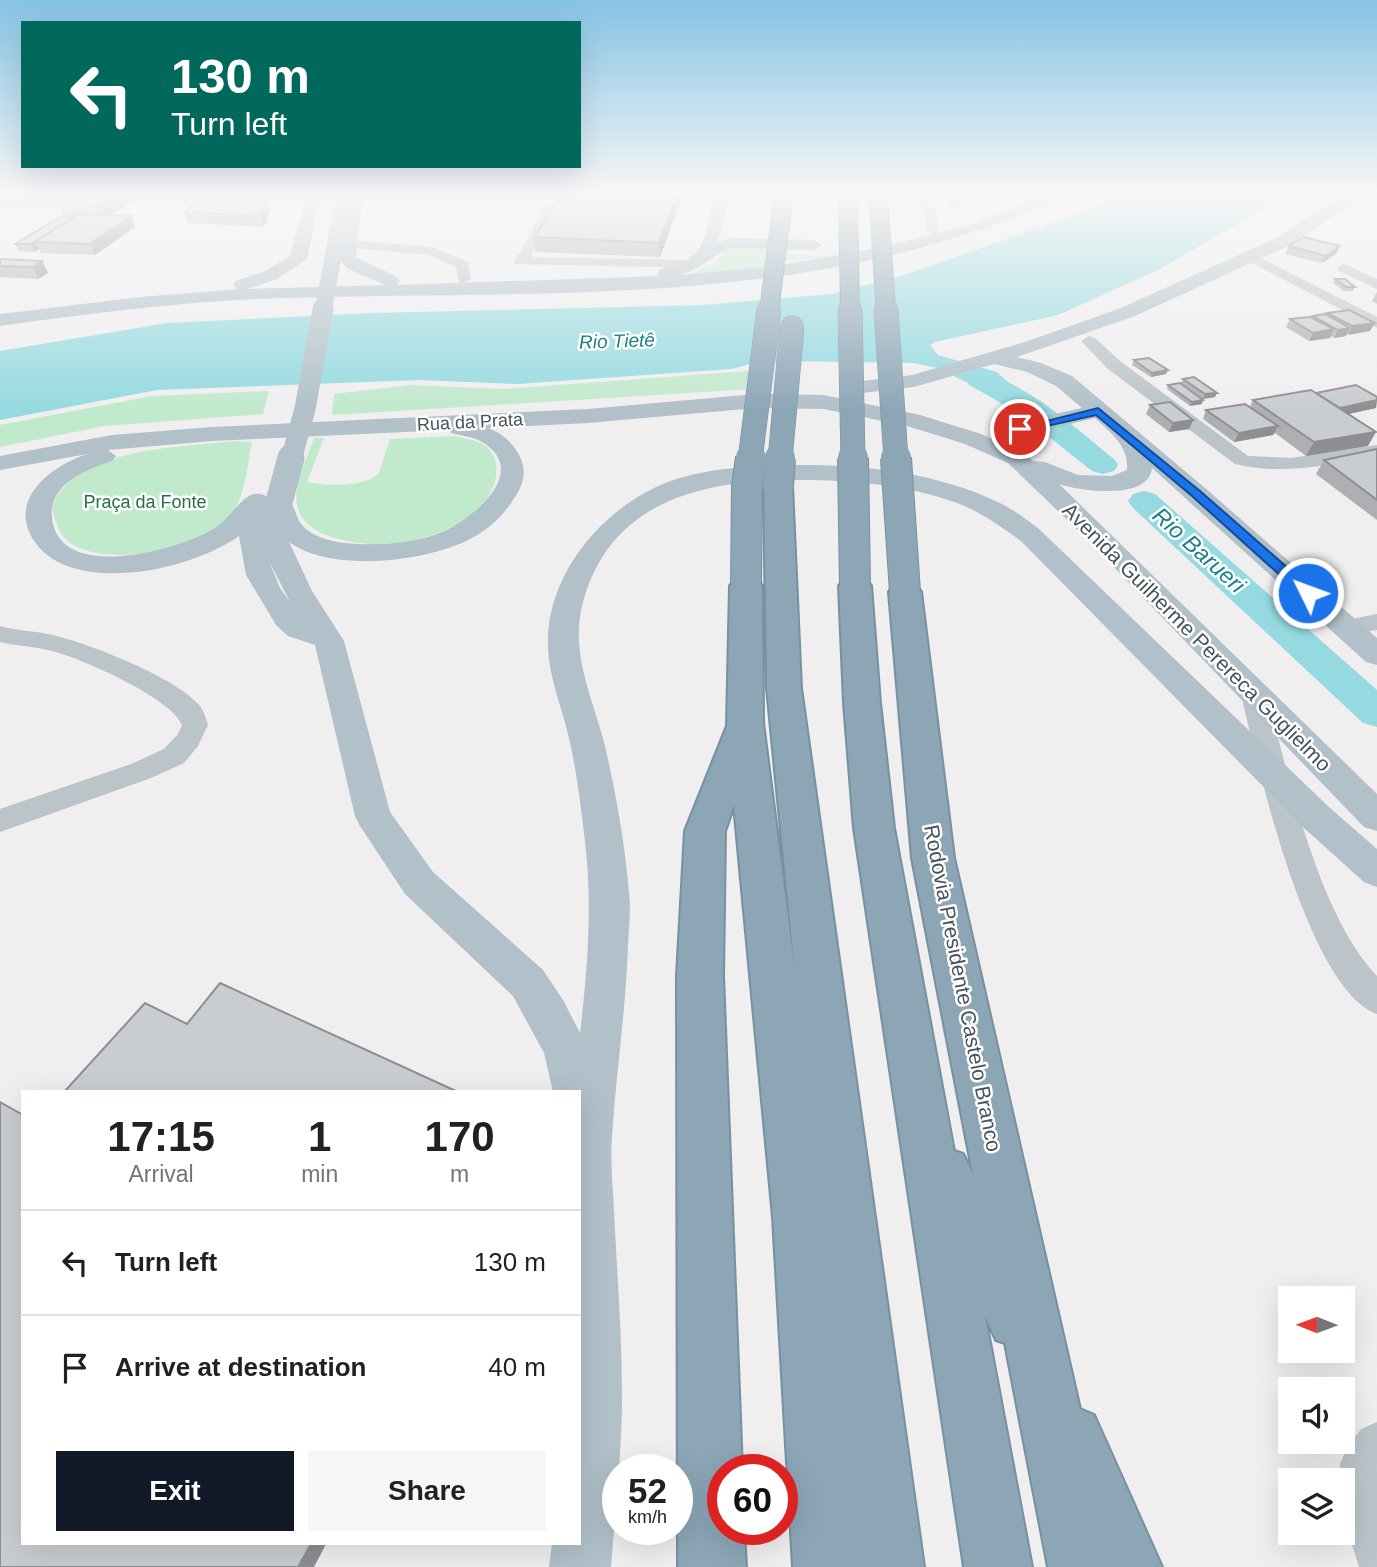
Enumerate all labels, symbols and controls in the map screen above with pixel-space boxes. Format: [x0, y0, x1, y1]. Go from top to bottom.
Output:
icon: left [56, 49, 147, 140]
text: 130 m [171, 49, 310, 103]
text: Turn left [171, 106, 287, 142]
water label: Rio Tietê [579, 329, 655, 353]
pin [990, 399, 1050, 459]
street label: Rua da Prata [417, 409, 524, 435]
icon: arrive [1001, 410, 1039, 448]
park label: Praça da Fonte [83, 492, 207, 512]
street label: Avenida Guilherme Perereca Guglielmo [1058, 498, 1336, 776]
water label: Rio Barueri [1148, 502, 1251, 599]
position arrow [1271, 556, 1345, 630]
street label: Rodovia Presidente Castelo Branco [920, 823, 1006, 1153]
text: 17:15 [107, 1113, 215, 1160]
text: 1 [308, 1113, 331, 1160]
text: 170 [425, 1113, 495, 1160]
text: Arrival [128, 1161, 194, 1187]
text: min [301, 1161, 338, 1187]
text: m [450, 1161, 469, 1187]
icon: left [56, 1244, 94, 1282]
text: Turn left [115, 1247, 217, 1277]
text: 130 m [474, 1247, 546, 1277]
north arrow [1278, 1286, 1354, 1363]
map controls [1278, 1286, 1355, 1545]
icon: arrive [56, 1349, 94, 1387]
text: Arrive at destination [115, 1352, 366, 1382]
text: 40 m [488, 1352, 546, 1382]
button: sound [1278, 1377, 1355, 1454]
button: Exit [56, 1451, 294, 1531]
button: Share [308, 1451, 546, 1531]
speed limit sign: 60 [707, 1454, 798, 1545]
button: layers [1278, 1468, 1355, 1545]
text: 52 [628, 1471, 667, 1510]
text: km/h [628, 1507, 667, 1527]

